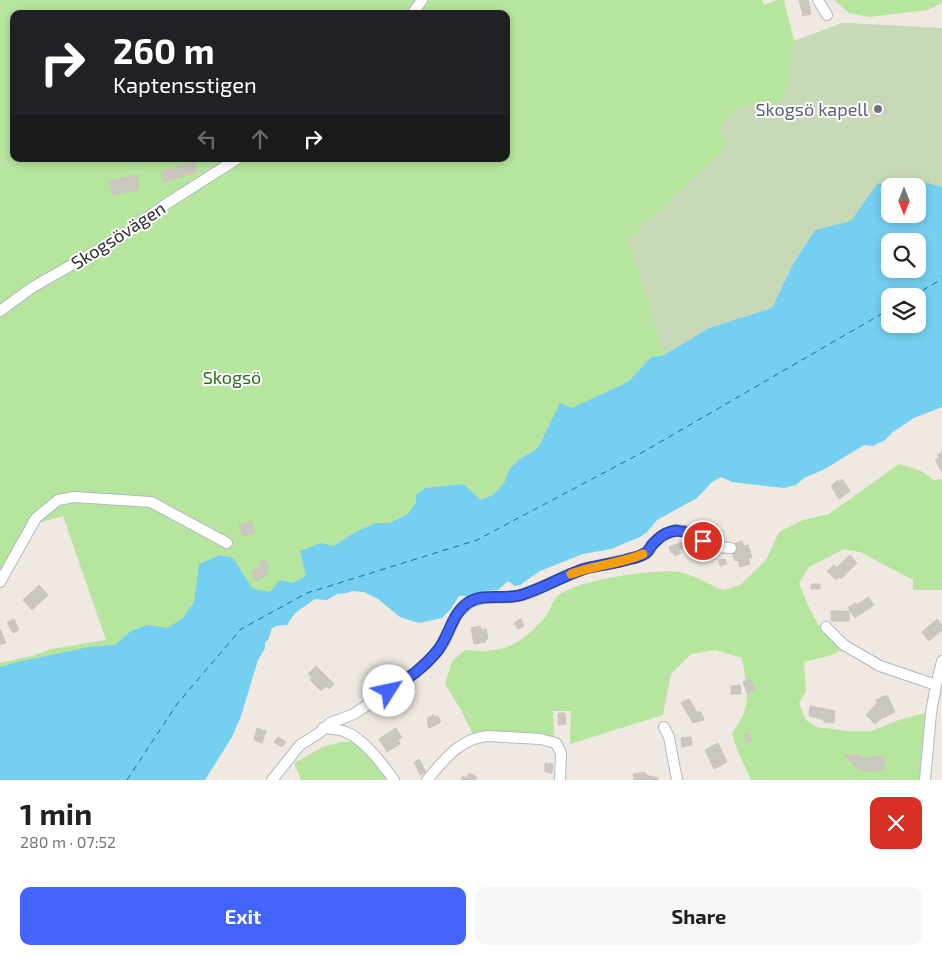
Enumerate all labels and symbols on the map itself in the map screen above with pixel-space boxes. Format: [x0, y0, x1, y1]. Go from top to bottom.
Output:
place label: Skogsö kapell [756, 98, 869, 120]
marker: Skogsö kapell [872, 103, 884, 115]
north arrow [881, 178, 926, 222]
street label: Skogsövägen [67, 196, 169, 274]
park label: Skogsö [203, 366, 261, 388]
pin [682, 520, 724, 562]
position arrow [362, 664, 414, 716]

